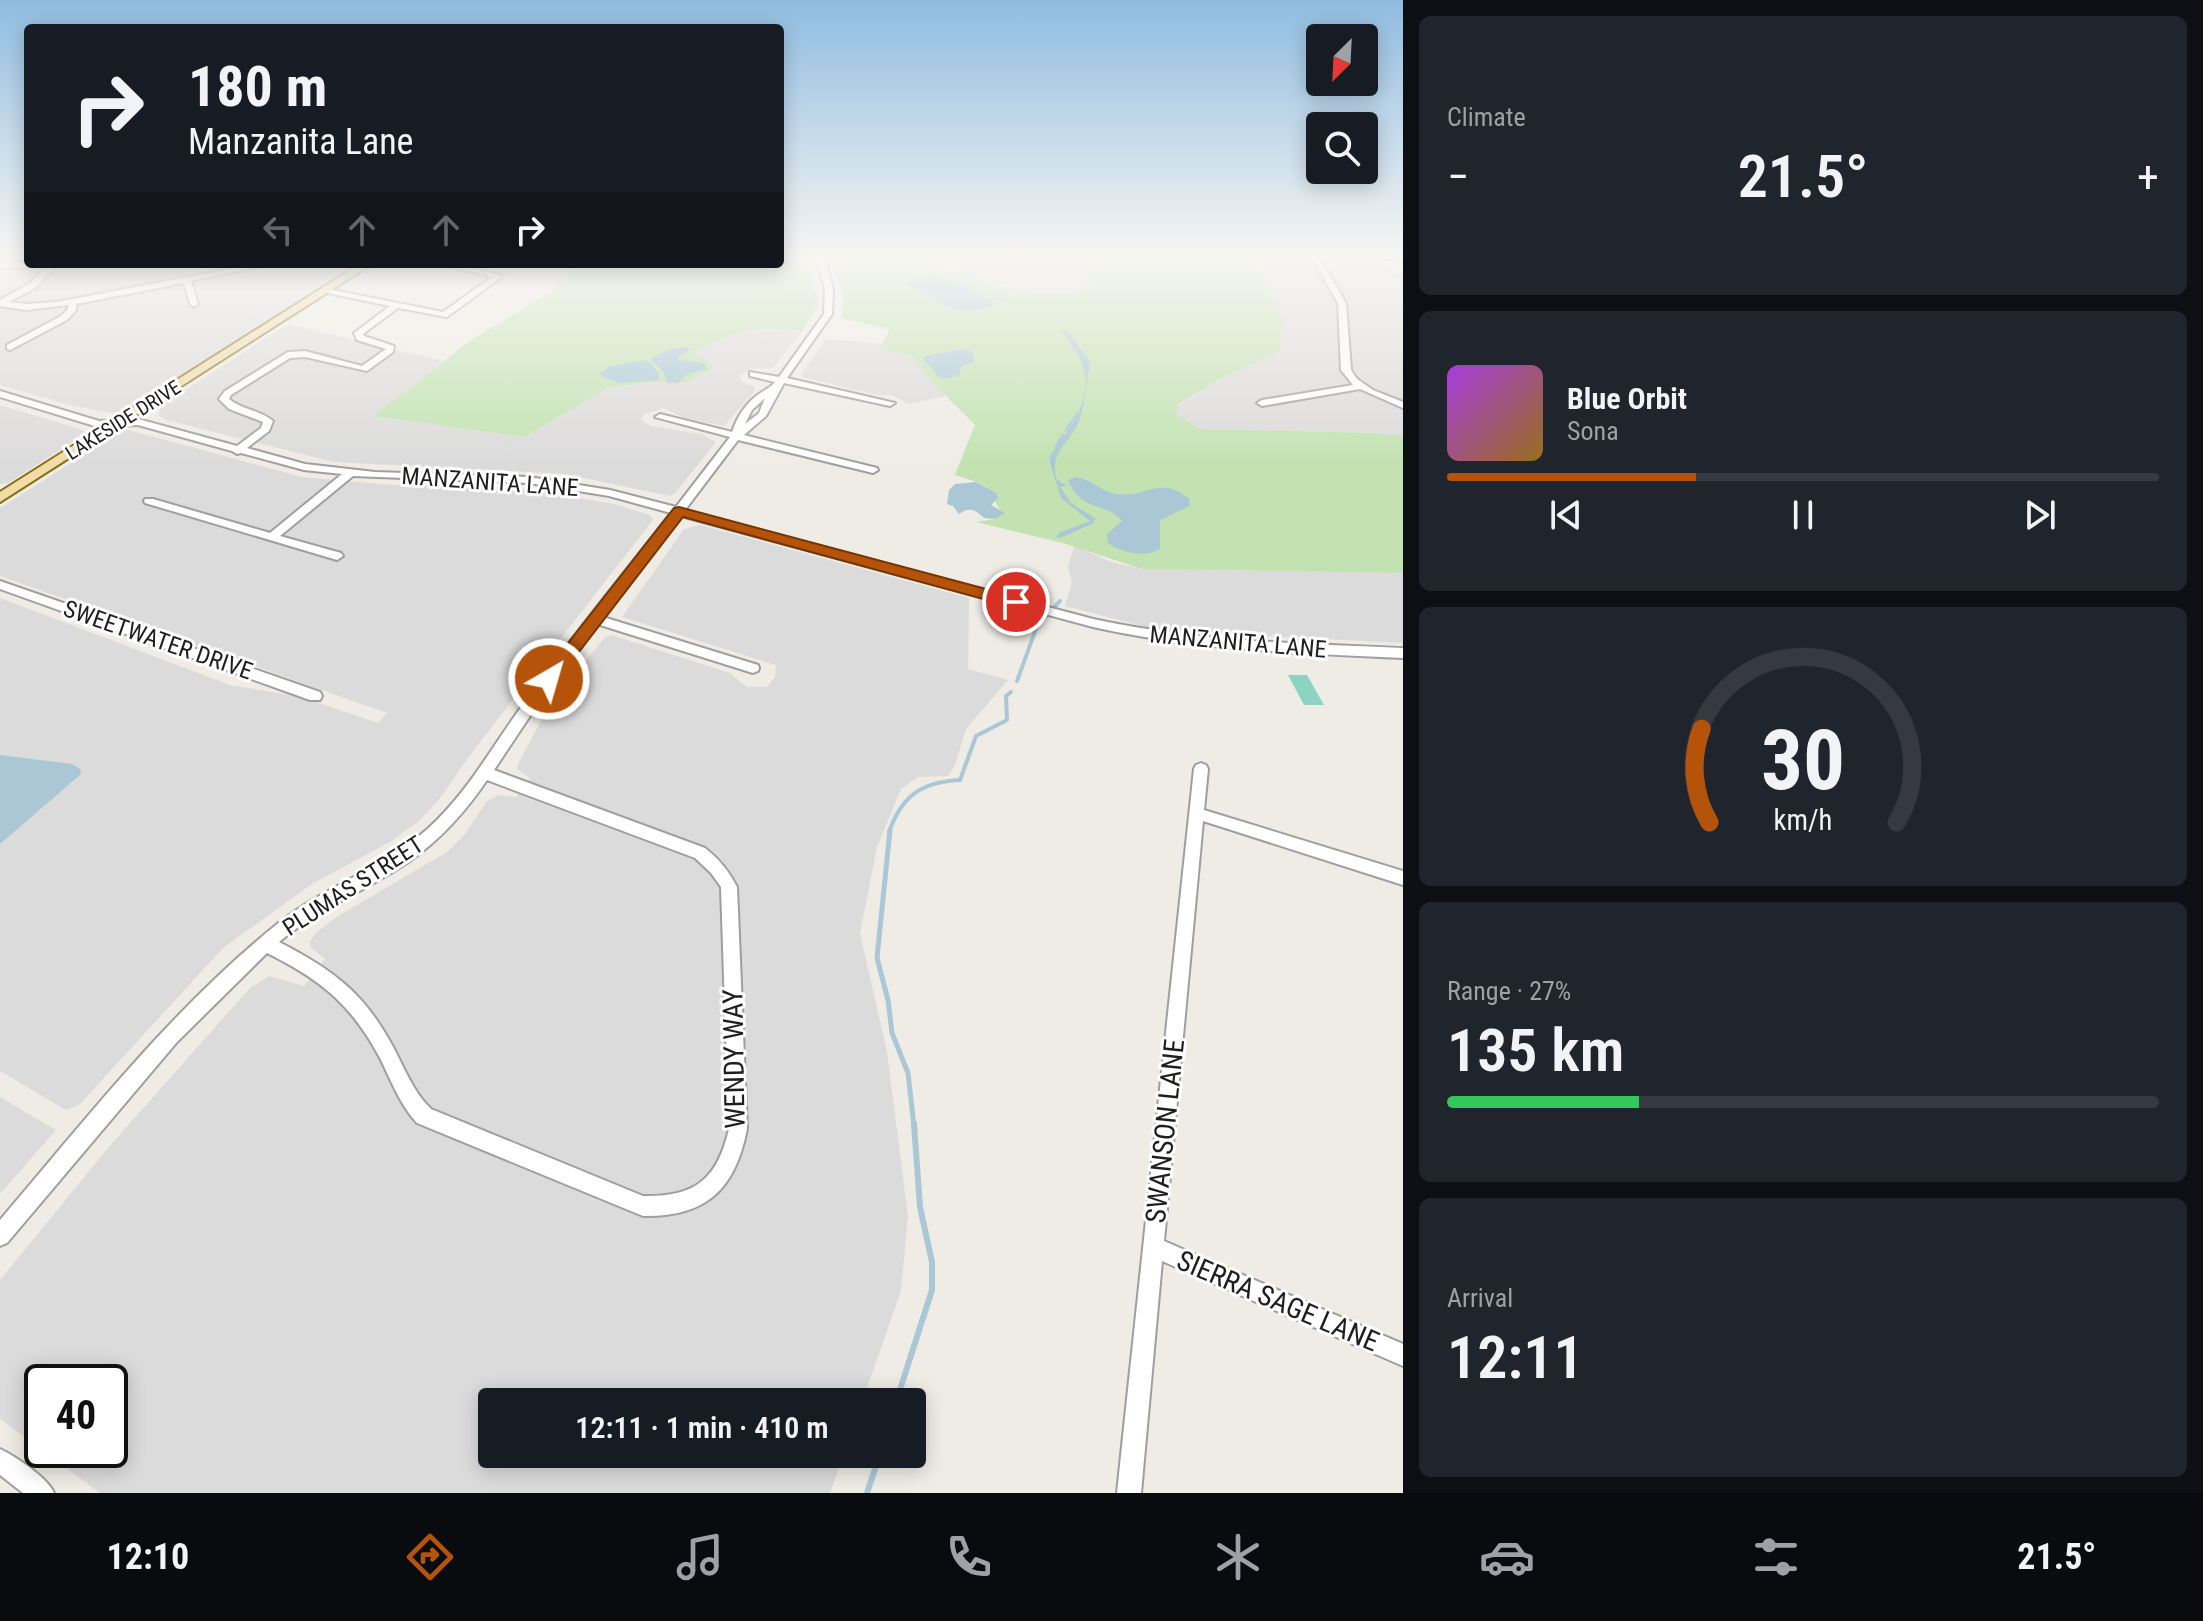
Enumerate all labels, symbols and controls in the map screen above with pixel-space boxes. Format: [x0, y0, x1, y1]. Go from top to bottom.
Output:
north arrow [1306, 24, 1378, 96]
map controls [1306, 24, 1378, 184]
text: 180 m [188, 54, 327, 120]
icon: right [56, 56, 160, 160]
text: Climate [1447, 102, 1526, 132]
button: search [1306, 112, 1378, 184]
text: Manzanita Lane [188, 121, 413, 163]
text: 21.5° [1738, 141, 1868, 212]
text: − [1447, 151, 1469, 203]
text: + [2137, 151, 2159, 203]
icon: left [256, 208, 300, 252]
icon: ahead [340, 208, 384, 252]
icon: ahead [424, 208, 468, 252]
icon: right [508, 208, 552, 252]
street label: LAKESIDE DRIVE [61, 375, 185, 465]
text: Blue Orbit [1567, 381, 1687, 416]
text: Sona [1567, 416, 1619, 446]
street label: MANZANITA LANE [401, 462, 579, 502]
icon: previous [1544, 493, 1588, 537]
icon: pause [1781, 493, 1825, 537]
icon: next [2018, 493, 2062, 537]
pin [982, 568, 1050, 636]
icon: arrive [994, 580, 1038, 624]
street label: SWEETWATER DRIVE [60, 595, 256, 686]
street label: MANZANITA LANE [1148, 620, 1328, 664]
position arrow [507, 637, 591, 721]
text: 30 [1761, 711, 1845, 808]
text: km/h [1774, 803, 1832, 837]
street label: PLUMAS STREET [277, 830, 429, 942]
text: Range · 27% [1447, 976, 1571, 1006]
street label: WENDY WAY [716, 989, 752, 1129]
text: 135 km [1447, 1015, 1624, 1086]
street label: SWANSON LANE [1139, 1037, 1191, 1225]
street label: SIERRA SAGE LANE [1172, 1244, 1384, 1358]
text: Arrival [1447, 1283, 1513, 1313]
text: 12:11 [1447, 1322, 1584, 1393]
speed limit sign: 40 [24, 1364, 128, 1468]
text: 12:11 · 1 min · 410 m [575, 1410, 829, 1445]
icon: directions [402, 1529, 458, 1585]
icon: music [672, 1529, 728, 1585]
icon: phone [941, 1529, 997, 1585]
icon: climate [1210, 1529, 1266, 1585]
icon: car [1479, 1529, 1535, 1585]
icon: filters [1748, 1529, 1804, 1585]
text: 12:10 [107, 1536, 189, 1578]
text: 21.5° [2017, 1536, 2096, 1578]

